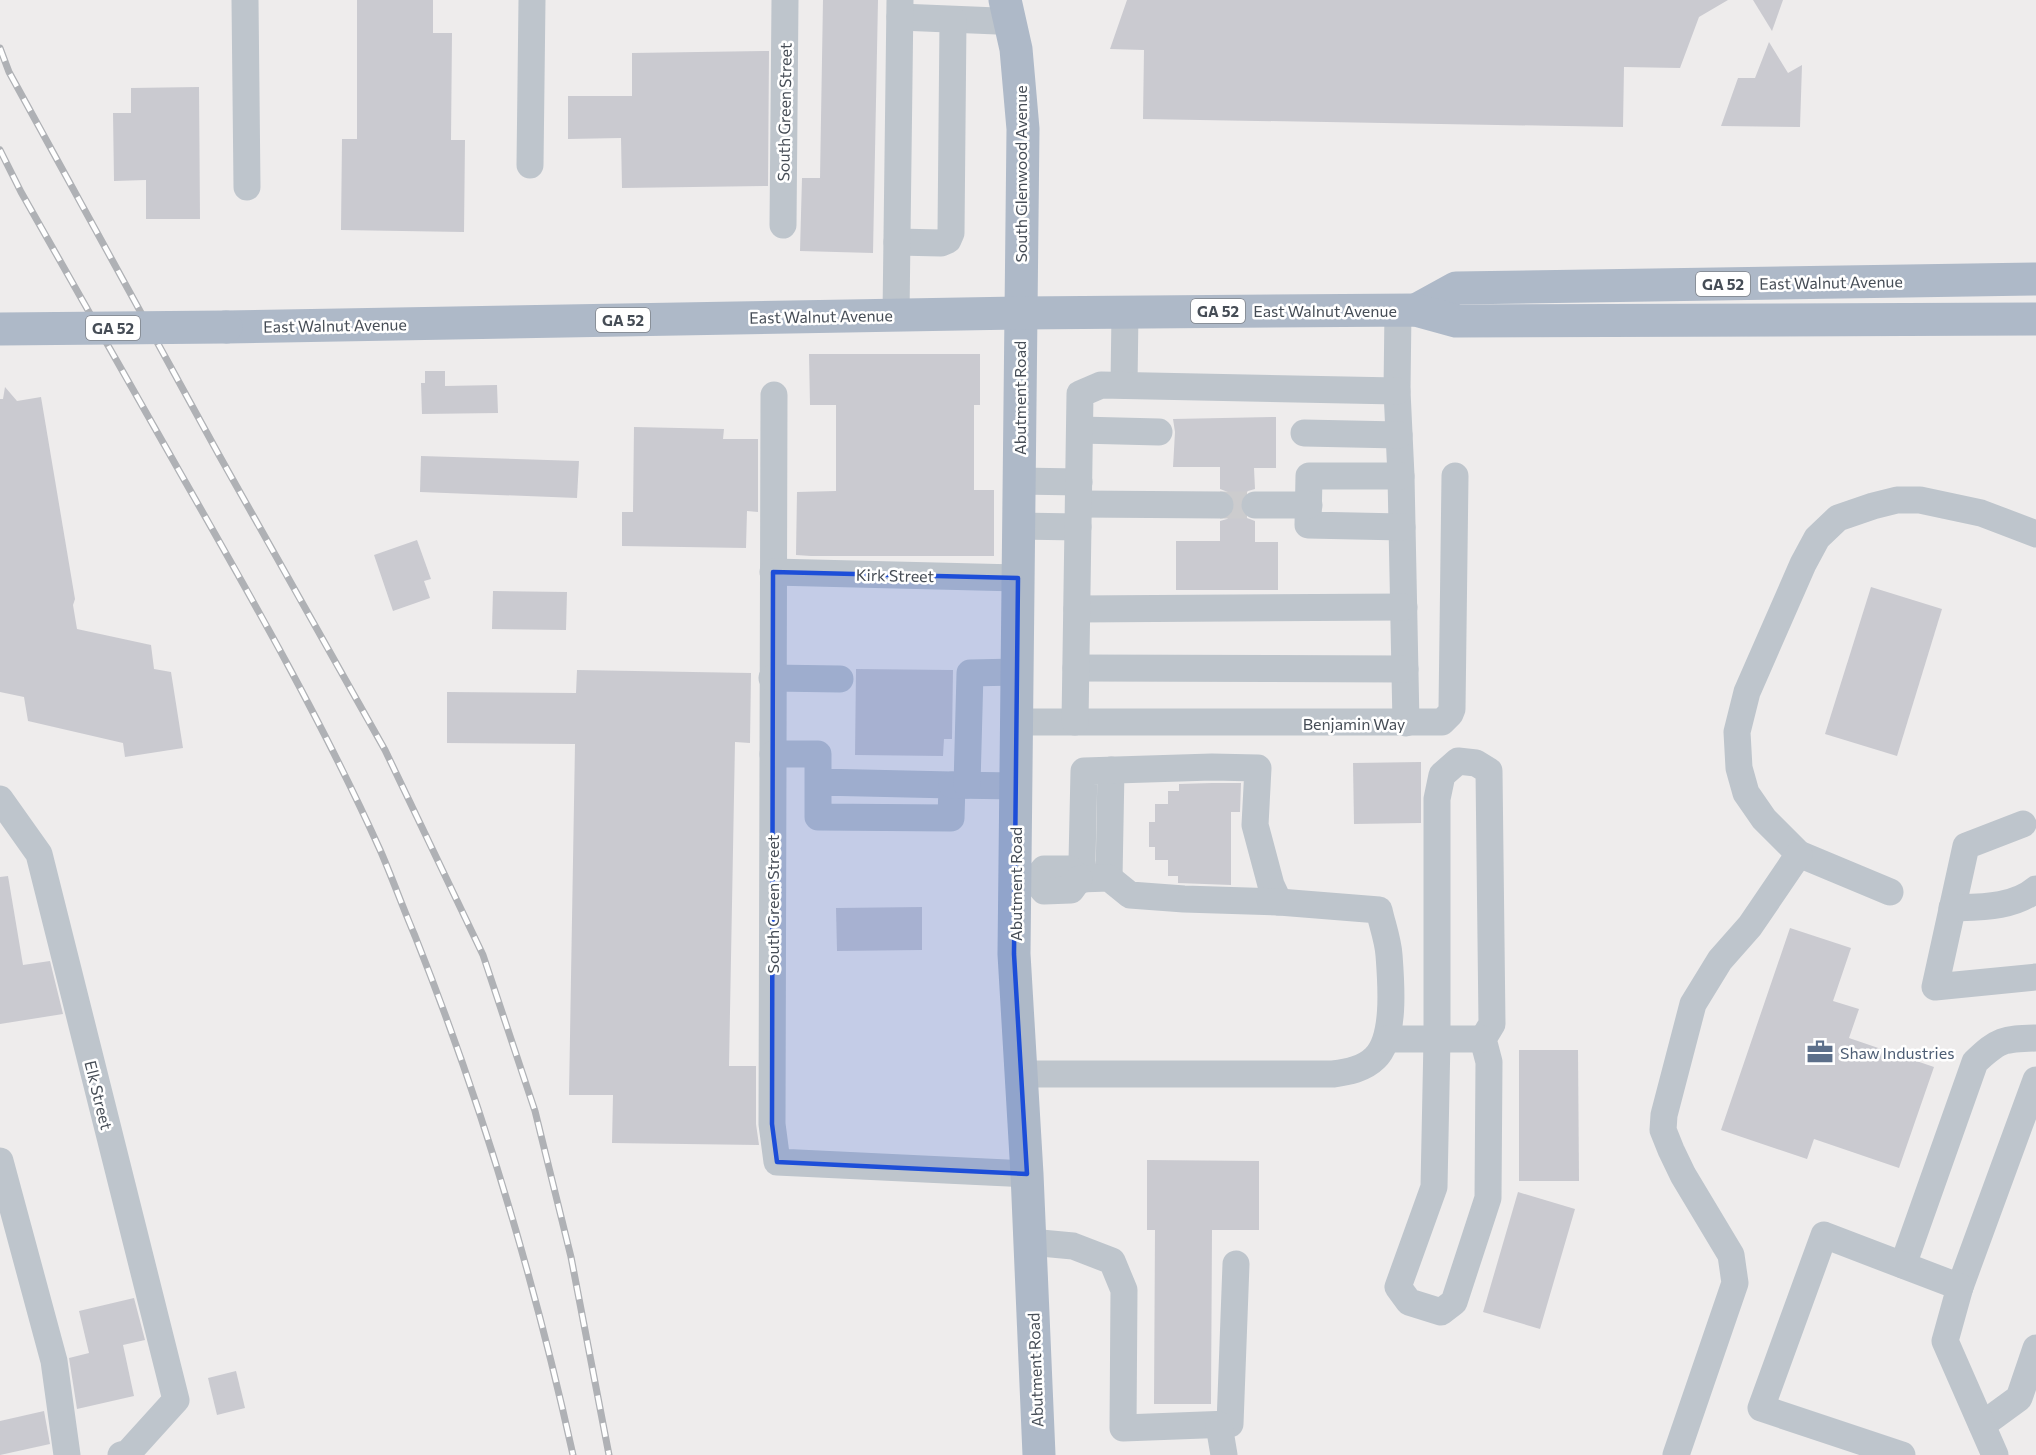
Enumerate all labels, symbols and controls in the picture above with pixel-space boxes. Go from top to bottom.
street label: South Green Street [773,42,795,182]
street label: South Glenwood Avenue [1011,85,1030,263]
street label: East Walnut Avenue [1759,271,1903,293]
road number: GA 52 [1696,272,1750,296]
road number: GA 52 [1191,299,1245,323]
street label: East Walnut Avenue [1253,301,1397,320]
street label: East Walnut Avenue [749,305,893,327]
road number: GA 52 [596,308,650,332]
street label: East Walnut Avenue [263,314,407,336]
road number: GA 52 [86,316,140,340]
street label: Abutment Road [1010,341,1029,455]
street label: Kirk Street [856,565,935,585]
street label: Benjamin Way [1303,714,1405,733]
street label: Abutment Road [1006,827,1025,941]
street label: South Green Street [763,834,782,973]
office icon: Shaw Industries [1805,1037,1835,1067]
place label: Shaw Industries [1840,1043,1954,1062]
street label: Elk Street [81,1058,117,1132]
street label: Abutment Road [1024,1312,1046,1428]

